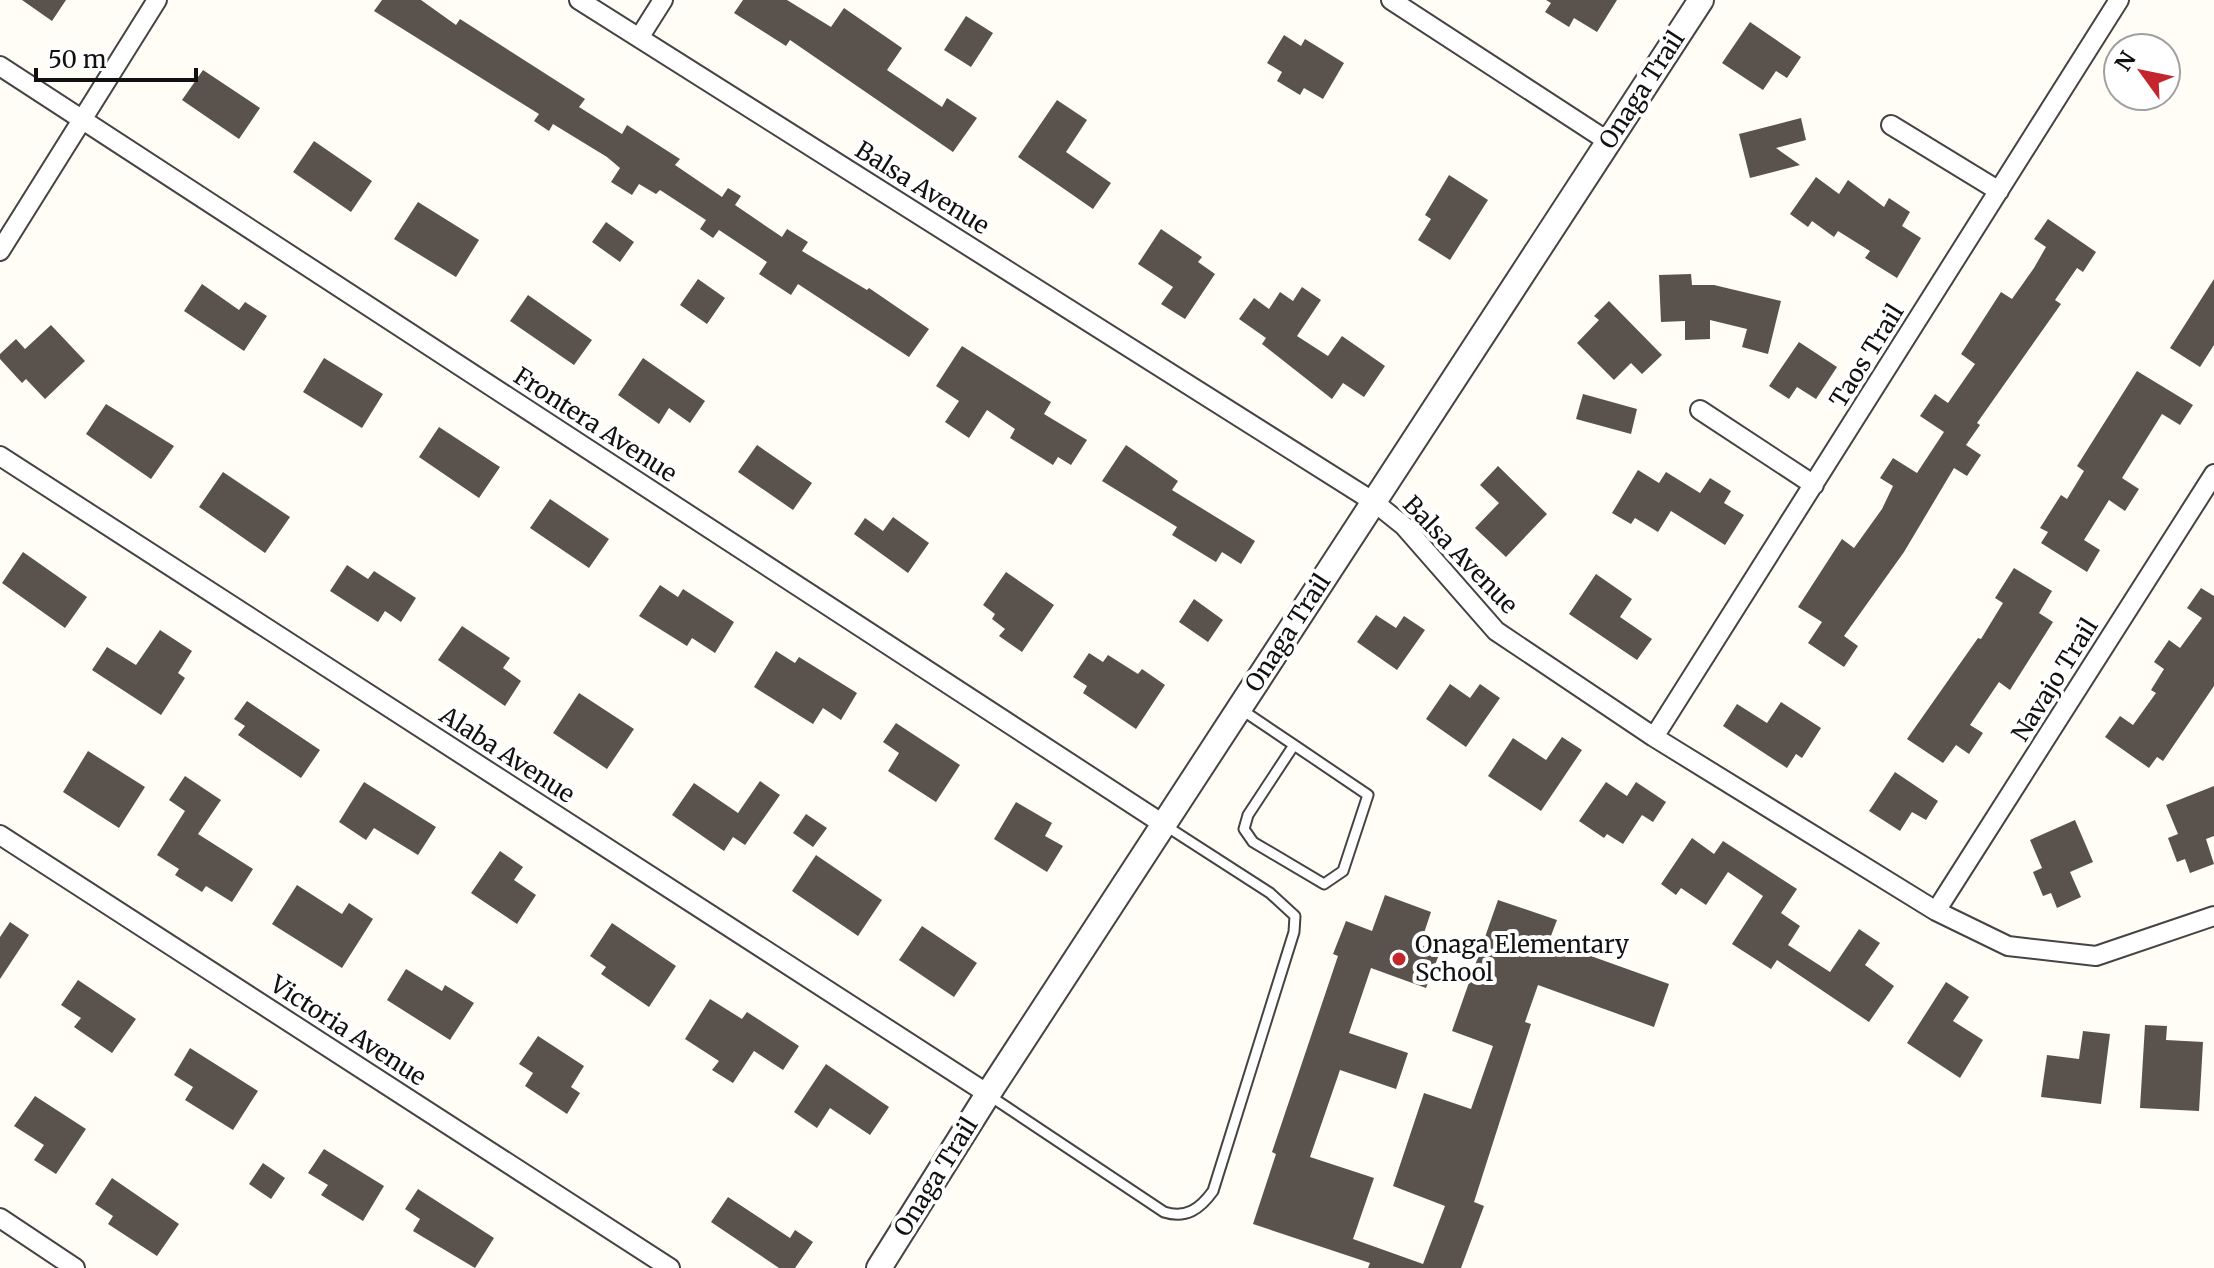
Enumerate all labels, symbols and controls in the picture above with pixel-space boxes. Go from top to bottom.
street label: Onaga Trail [1592,25,1691,155]
scale bar [36,32,196,82]
north arrow [2102,32,2182,112]
text: 50 m [48,44,107,75]
text: N [2109,46,2142,76]
street label: Balsa Avenue [850,134,995,241]
street label: Taos Trail [1823,298,1910,413]
street label: Frontera Avenue [508,360,683,489]
street label: Balsa Avenue [1396,489,1524,620]
street label: Onaga Trail [1238,568,1337,698]
street label: Navajo Trail [2005,613,2105,747]
street label: Alaba Avenue [433,699,581,810]
place label: Onaga Elementary School [1415,929,1629,988]
marker: Onaga Elementary School [1390,950,1408,968]
street label: Victoria Avenue [264,968,432,1093]
street label: Onaga Trail [887,1111,984,1242]

